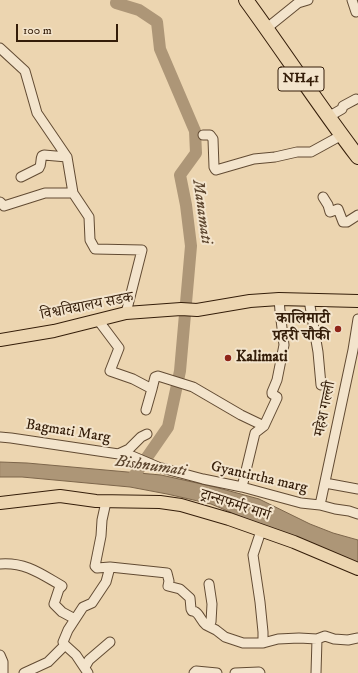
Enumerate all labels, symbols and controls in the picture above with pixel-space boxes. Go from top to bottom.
scale bar [18,16,120,42]
text: 100 m [23,23,52,38]
road number: NH41 [278,67,324,91]
water label: Manamati [187,179,215,245]
street label: विश्वविद्यालय सडक [39,289,135,325]
place label: कालिमाटी प्रहरी चौकी [273,311,330,346]
marker: कालिमाटी प्रहरी चौकी [333,324,343,334]
place label: Kalimati [236,349,288,367]
marker: Kalimati [223,353,233,363]
street label: महेश गल्ली [311,380,341,438]
street label: Bagmati Marg [24,416,112,448]
water label: Bishnumati [114,453,188,481]
street label: Gyantirtha marg [209,458,309,498]
street label: ट्रान्सफर्मर मार्ग [198,486,272,526]

